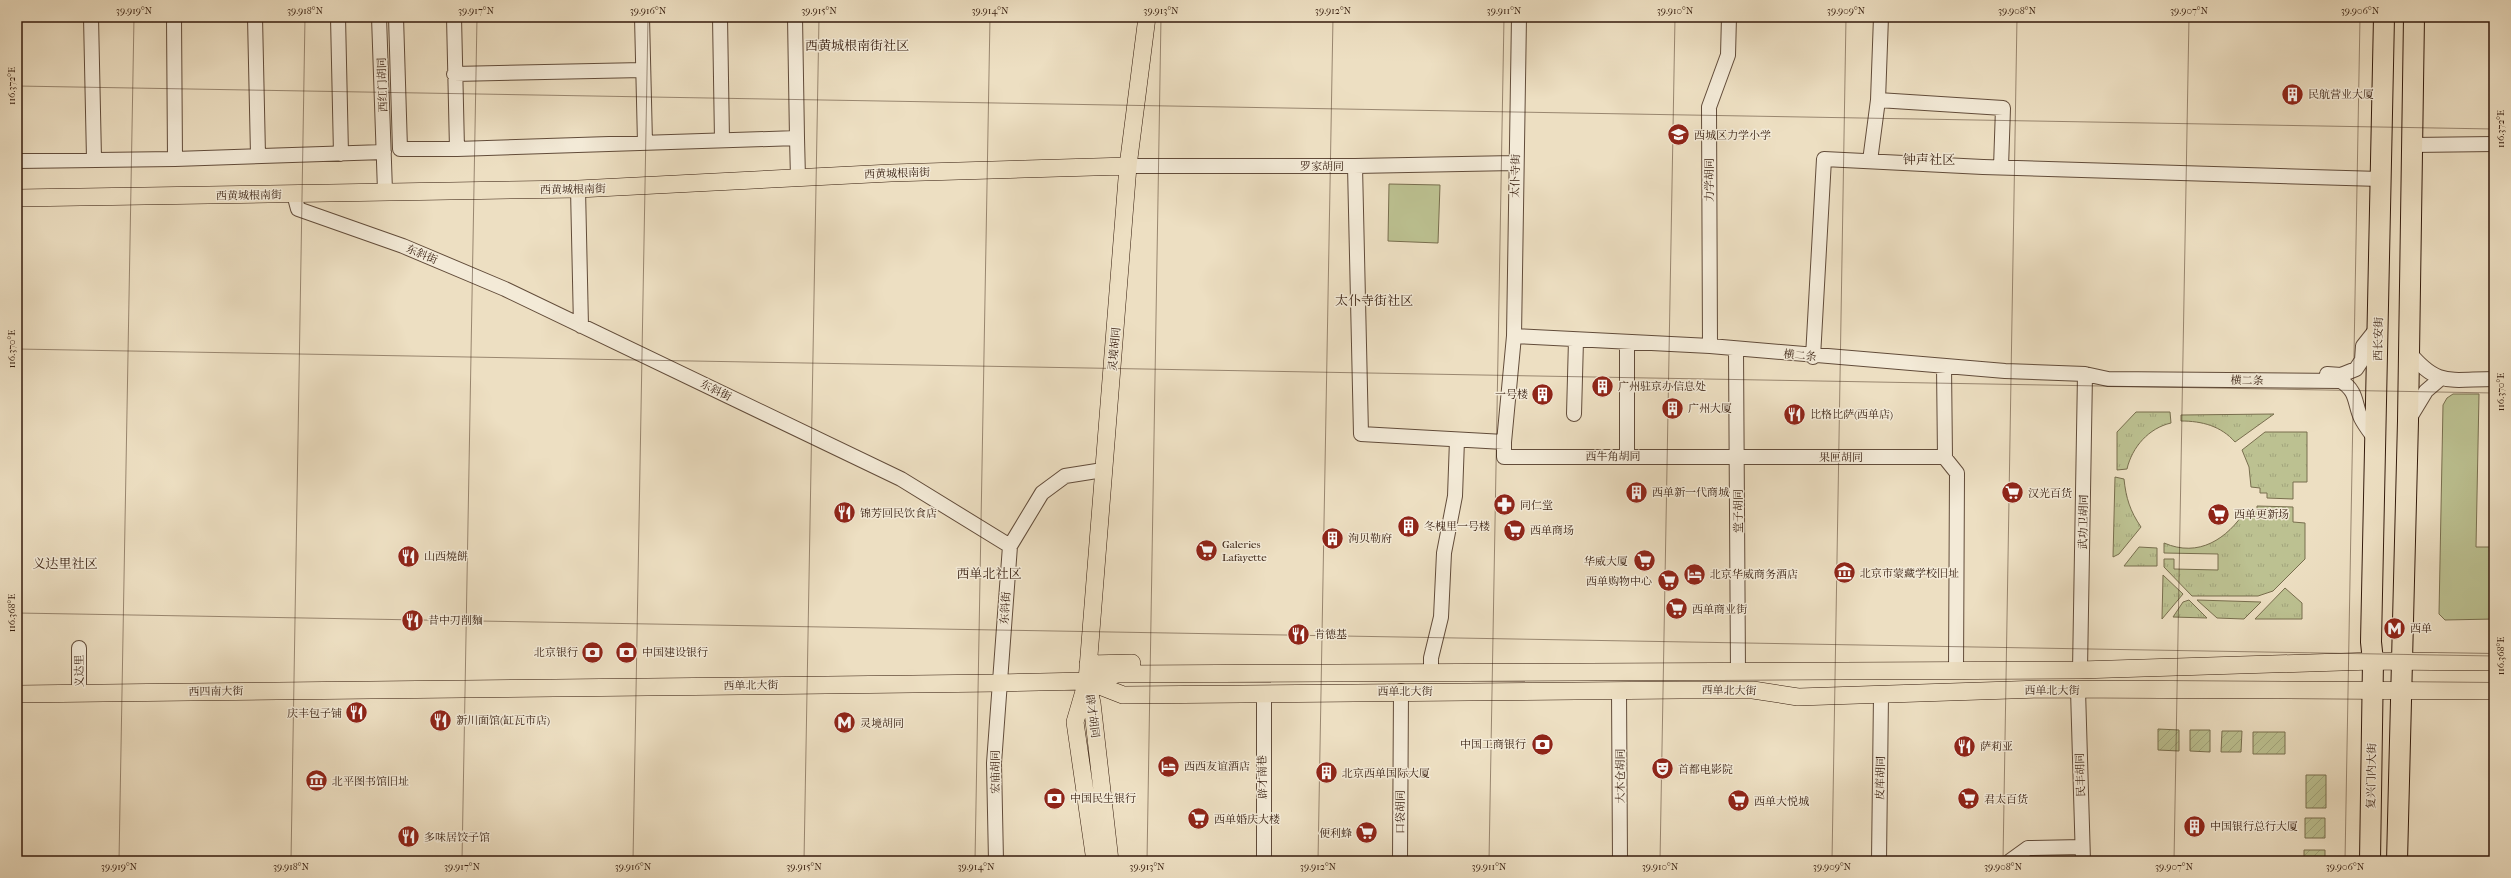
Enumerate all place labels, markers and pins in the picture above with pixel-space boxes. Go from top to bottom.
building icon: 民航营业大厦 [2279,81,2305,107]
place label: 民航营业大厦 [2308,88,2374,101]
school or university icon: 西城区力学小学 [1665,122,1691,148]
place label: 西城区力学小学 [1694,129,1771,142]
building icon: 广州驻京办信息处 [1590,373,1616,399]
place label: 广州驻京办信息处 [1618,380,1706,393]
building icon: 一号楼 [1530,381,1556,407]
place label: 一号楼 [1495,388,1528,401]
building icon: 广州大厦 [1659,395,1685,421]
restaurant icon: 比格比萨(西单店) [1782,401,1808,427]
place label: 广州大厦 [1688,402,1732,415]
place label: 比格比萨(西单店) [1810,408,1893,421]
building icon: 西单新一代商城 [1623,479,1649,505]
supermarket icon: 汉光百货 [1999,480,2025,506]
place label: 西单新一代商城 [1652,486,1729,499]
place label: 汉光百货 [2028,487,2072,500]
pharmacy icon: 同仁堂 [1492,492,1518,518]
place label: 同仁堂 [1520,499,1553,512]
restaurant icon: 锦芳回民饮食店 [831,500,857,526]
supermarket icon: 西单更新场 [2205,501,2231,527]
place label: 锦芳回民饮食店 [860,507,937,520]
place label: 西单更新场 [2234,508,2289,521]
building icon: 冬槐里一号楼 [1395,513,1421,539]
supermarket icon: 西单商场 [1502,517,1528,543]
place label: 冬槐里一号楼 [1424,520,1490,533]
place label: 西单商场 [1530,524,1574,537]
building icon: 洵贝勒府 [1319,525,1345,551]
place label: 洵贝勒府 [1348,532,1392,545]
supermarket icon: Galeries Lafayette [1194,537,1220,563]
place label: Galeries Lafayette [1222,538,1267,564]
restaurant icon: 山西燒餅 [395,543,421,569]
supermarket icon: 华威大厦 [1631,548,1657,574]
place label: 山西燒餅 [424,550,468,563]
place label: 华威大厦 [1584,555,1628,568]
museum icon: 北京市蒙藏学校旧址 [1832,560,1858,586]
hotel icon: 北京华威商务酒店 [1682,561,1708,587]
place label: 北京市蒙藏学校旧址 [1860,567,1959,580]
supermarket icon: 西单购物中心 [1655,568,1681,594]
place label: 北京华威商务酒店 [1710,568,1798,581]
place label: 西单购物中心 [1586,575,1652,588]
supermarket icon: 西单商业街 [1664,596,1690,622]
place label: 西单商业街 [1692,603,1747,616]
restaurant icon: 昔中刀削麵 [399,607,425,633]
place label: 昔中刀削麵 [428,614,483,627]
metro station icon: 西单 [2381,615,2407,641]
restaurant icon: 肯德基 [1286,621,1312,647]
place label: 西单 [2410,622,2432,635]
place label: 肯德基 [1314,628,1347,641]
bank icon: 北京银行 [580,639,606,665]
bank icon: 中国建设银行 [614,639,640,665]
place label: 北京银行 [534,646,578,659]
place label: 中国建设银行 [642,646,708,659]
restaurant icon: 庆丰包子铺 [344,700,370,726]
place label: 庆丰包子铺 [287,707,342,720]
restaurant icon: 新川面馆(缸瓦市店) [427,707,453,733]
metro station icon: 灵境胡同 [831,710,857,736]
place label: 新川面馆(缸瓦市店) [456,714,550,727]
place label: 灵境胡同 [860,717,904,730]
bank icon: 中国工商银行 [1529,731,1555,757]
restaurant icon: 萨莉亚 [1951,733,1977,759]
place label: 中国工商银行 [1460,738,1526,751]
place label: 萨莉亚 [1980,740,2013,753]
hotel icon: 西西友谊酒店 [1156,753,1182,779]
theatre icon: 首都电影院 [1650,756,1676,782]
place label: 西西友谊酒店 [1184,760,1250,773]
building icon: 北京西单国际大厦 [1313,760,1339,786]
place label: 首都电影院 [1678,763,1733,776]
place label: 北京西单国际大厦 [1342,767,1430,780]
museum icon: 北平图书馆旧址 [303,768,329,794]
place label: 北平图书馆旧址 [332,775,409,788]
bank icon: 中国民生银行 [1041,785,1067,811]
supermarket icon: 君太百货 [1956,786,1982,812]
supermarket icon: 西单大悦城 [1725,788,1751,814]
place label: 中国民生银行 [1070,792,1136,805]
place label: 君太百货 [1984,793,2028,806]
place label: 西单大悦城 [1754,795,1809,808]
supermarket icon: 西单婚庆大楼 [1186,806,1212,832]
place label: 西单婚庆大楼 [1214,813,1280,826]
building icon: 中国银行总行大厦 [2182,813,2208,839]
supermarket icon: 便利蜂 [1354,820,1380,846]
place label: 中国银行总行大厦 [2210,820,2298,833]
restaurant icon: 多味居饺子馆 [395,824,421,850]
place label: 便利蜂 [1319,827,1352,840]
place label: 多味居饺子馆 [424,831,490,844]

